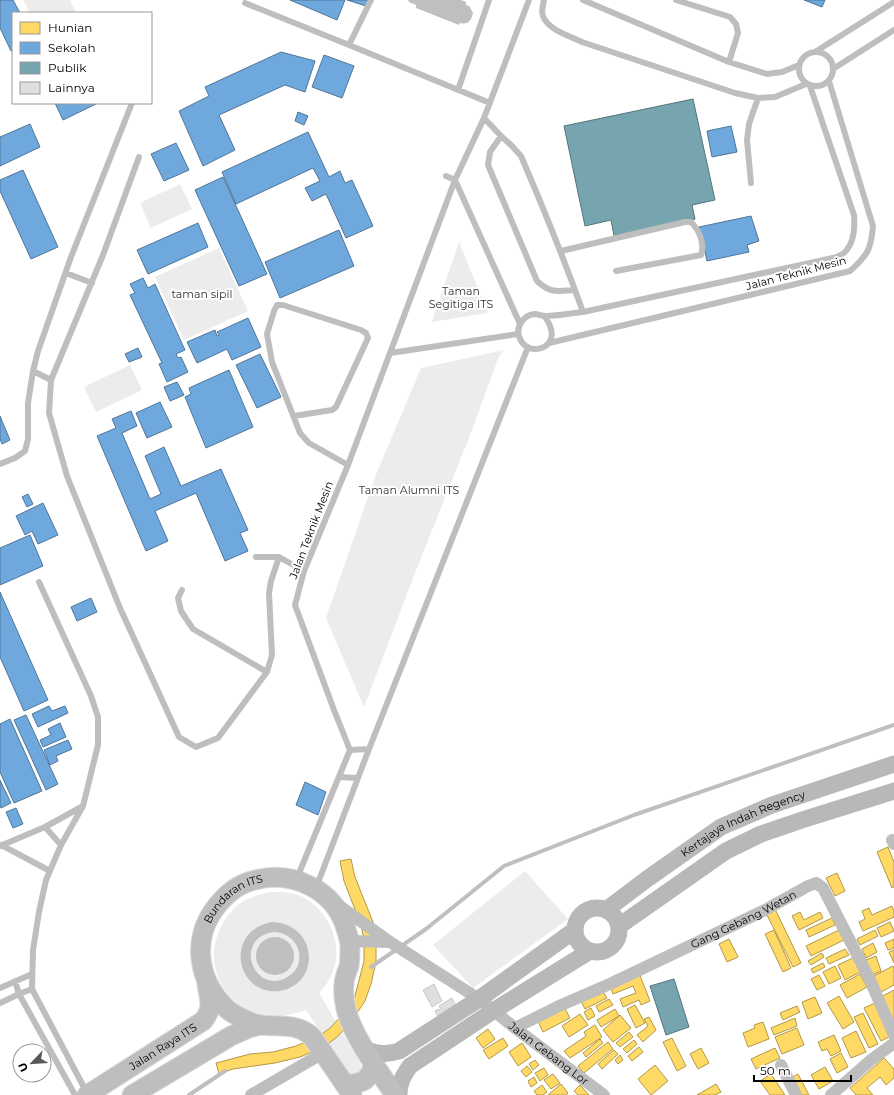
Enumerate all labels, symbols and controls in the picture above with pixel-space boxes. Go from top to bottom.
legend [12,12,152,104]
text: Hunian [48,20,92,35]
text: Sekolah [48,40,96,55]
text: Publik [48,60,87,75]
text: Lainnya [48,80,95,95]
street label: Jalan Teknik Mesin [743,253,848,293]
park label: Taman Segitiga ITS [429,284,493,311]
park label: taman sipil [172,287,232,301]
street label: Jalan Teknik Mesin [286,479,336,582]
park label: Taman Alumni ITS [359,483,459,497]
street label: Kertajaya Indah Regency [678,787,807,860]
street label: Bundaran ITS [200,871,264,926]
street label: Gang Gebang Wetan [688,887,799,951]
street label: Jalan Gebang Lor [505,1018,592,1088]
street label: Jalan Raya ITS [126,1020,199,1074]
north arrow [12,1043,52,1083]
scale bar [754,1057,851,1083]
text: U [15,1060,31,1074]
text: 50 m [760,1063,791,1078]

